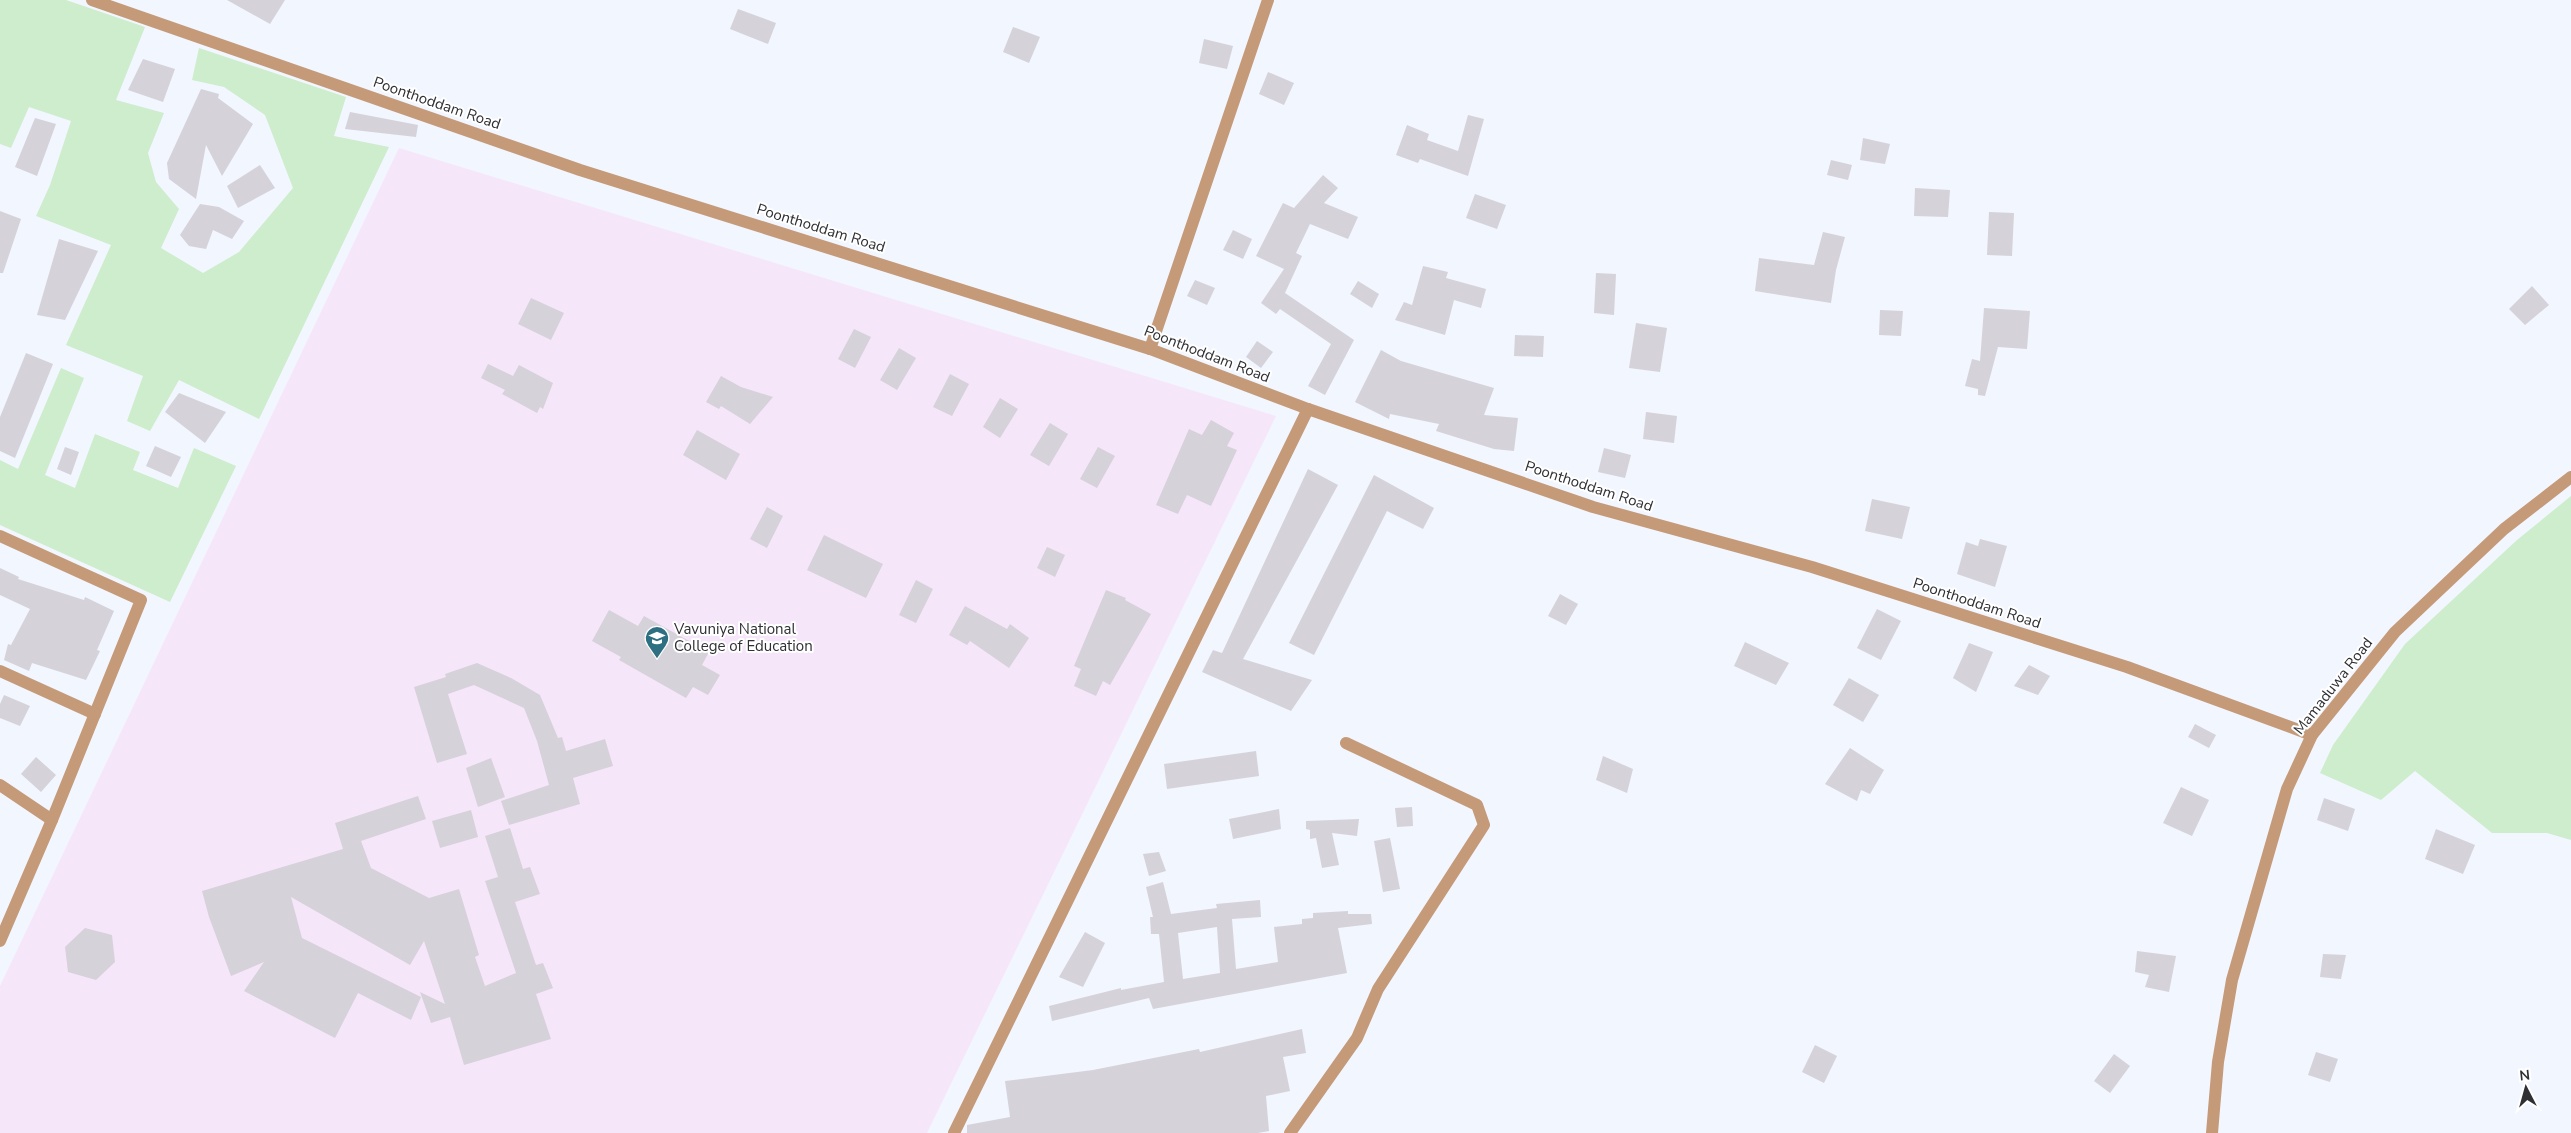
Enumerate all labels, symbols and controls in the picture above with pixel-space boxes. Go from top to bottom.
street label: Poonthoddam Road [371,72,503,134]
street label: Poonthoddam Road [754,199,888,257]
street label: Poonthoddam Road [1141,321,1273,387]
street label: Poonthoddam Road [1522,456,1656,516]
street label: Poonthoddam Road [1910,573,2044,633]
place label: Vavuniya National College of Education [673,619,813,656]
school or university icon: Vavuniya National College of Education [644,625,670,659]
street label: Mamaduwa Road [2289,633,2377,739]
north arrow [2501,1063,2551,1113]
text: N [2518,1066,2531,1086]

